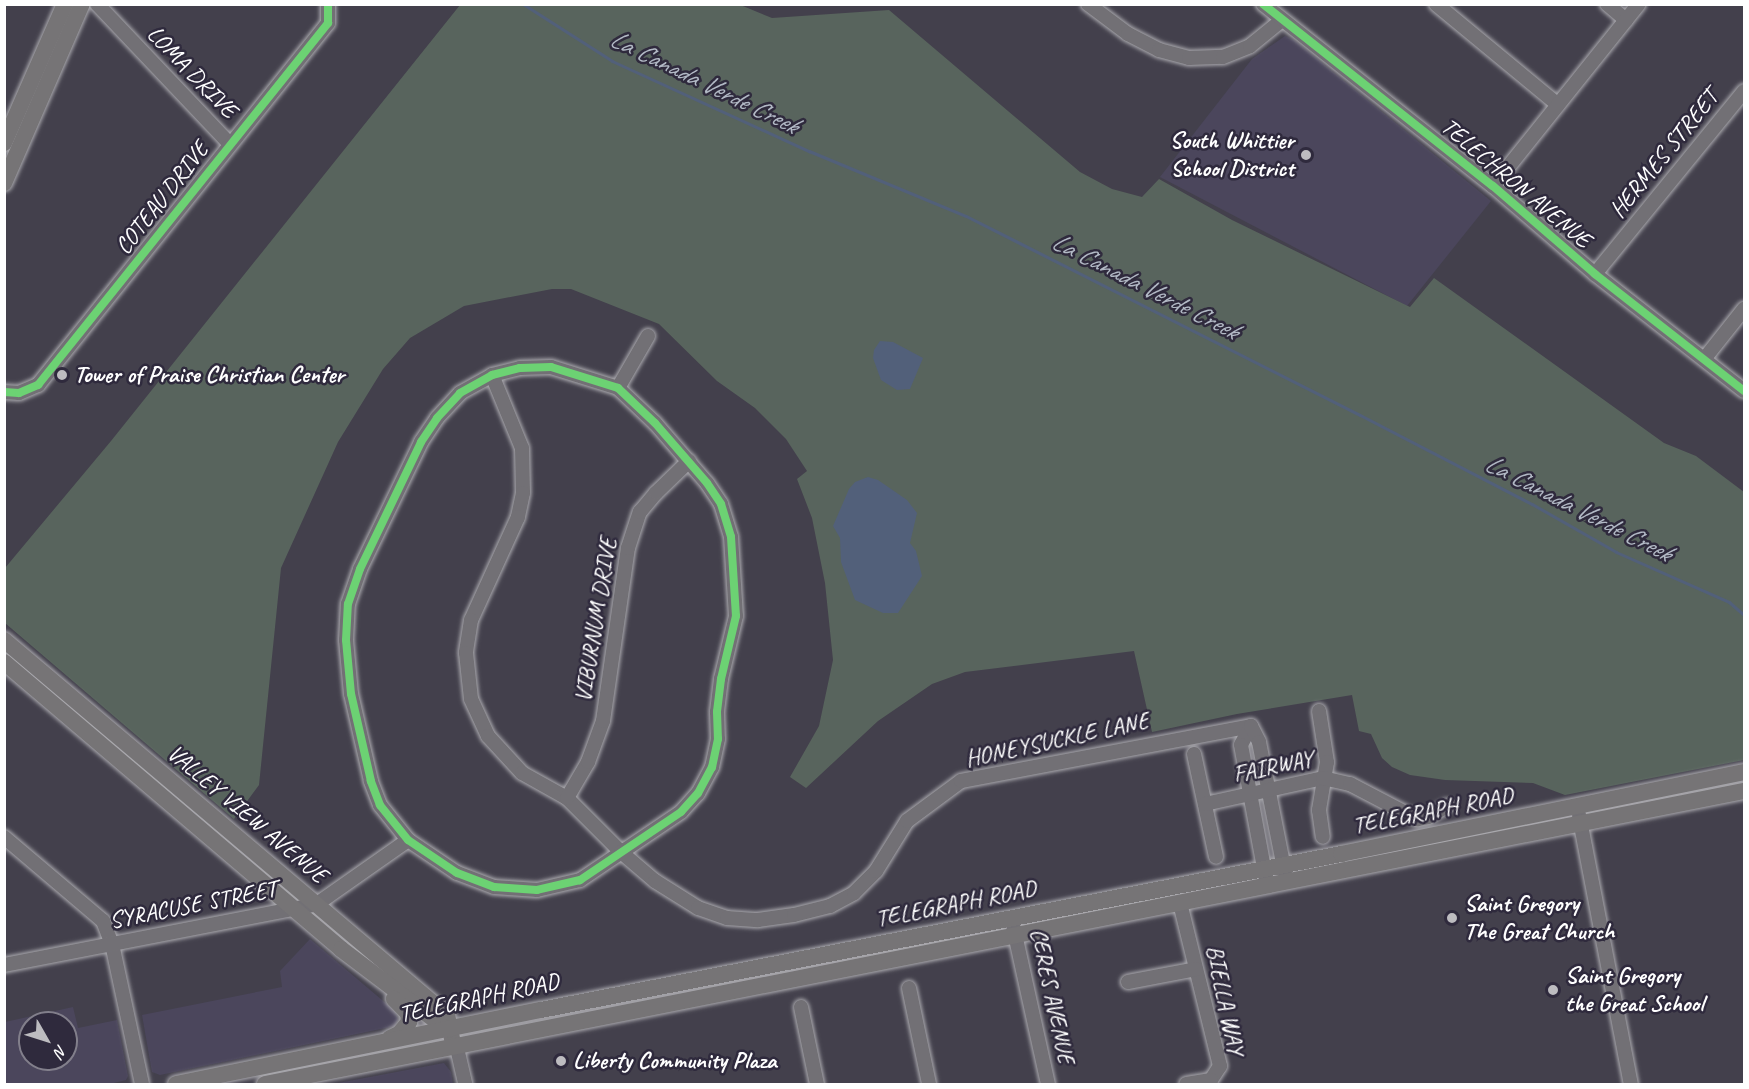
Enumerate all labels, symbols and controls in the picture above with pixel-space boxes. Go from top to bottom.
street label: LOMA DRIVE [141,20,243,124]
water label: La Canada Verde Creek [605,23,803,141]
street label: HERMES STREET [1604,84,1724,224]
street label: TELECHRON AVENUE [1435,112,1597,254]
place label: South Whittier School District [1169,127,1294,183]
street label: COTEAU DRIVE [109,136,215,260]
marker: South Whittier School District [1299,148,1313,162]
water label: La Canada Verde Creek [1047,226,1243,346]
place label: Tower of Praise Christian Center [74,361,344,389]
marker: Tower of Praise Christian Center [55,368,69,382]
water label: La Canada Verde Creek [1480,448,1676,568]
street label: VIBURNUM DRIVE [569,536,623,704]
street label: HONEYSUCKLE LANE [962,706,1152,774]
street label: VALLEY VIEW AVENUE [161,738,333,890]
street label: FAIRWAY [1231,745,1315,789]
street label: TELEGRAPH ROAD [1350,781,1516,841]
street label: TELEGRAPH ROAD [873,874,1039,934]
street label: SYRACUSE STREET [107,875,279,935]
place label: Saint Gregory The Great Church [1464,890,1614,946]
marker: Saint Gregory The Great Church [1445,911,1459,925]
street label: CERES AVENUE [1024,925,1080,1067]
street label: BIELLA WAY [1199,943,1251,1057]
place label: Saint Gregory the Great School [1565,962,1703,1018]
street label: TELEGRAPH ROAD [396,967,562,1029]
marker: Saint Gregory the Great School [1546,983,1560,997]
north arrow [18,1011,78,1071]
text: N [50,1041,71,1061]
place label: Liberty Community Plaza [573,1047,776,1075]
marker: Liberty Community Plaza [554,1054,568,1068]

